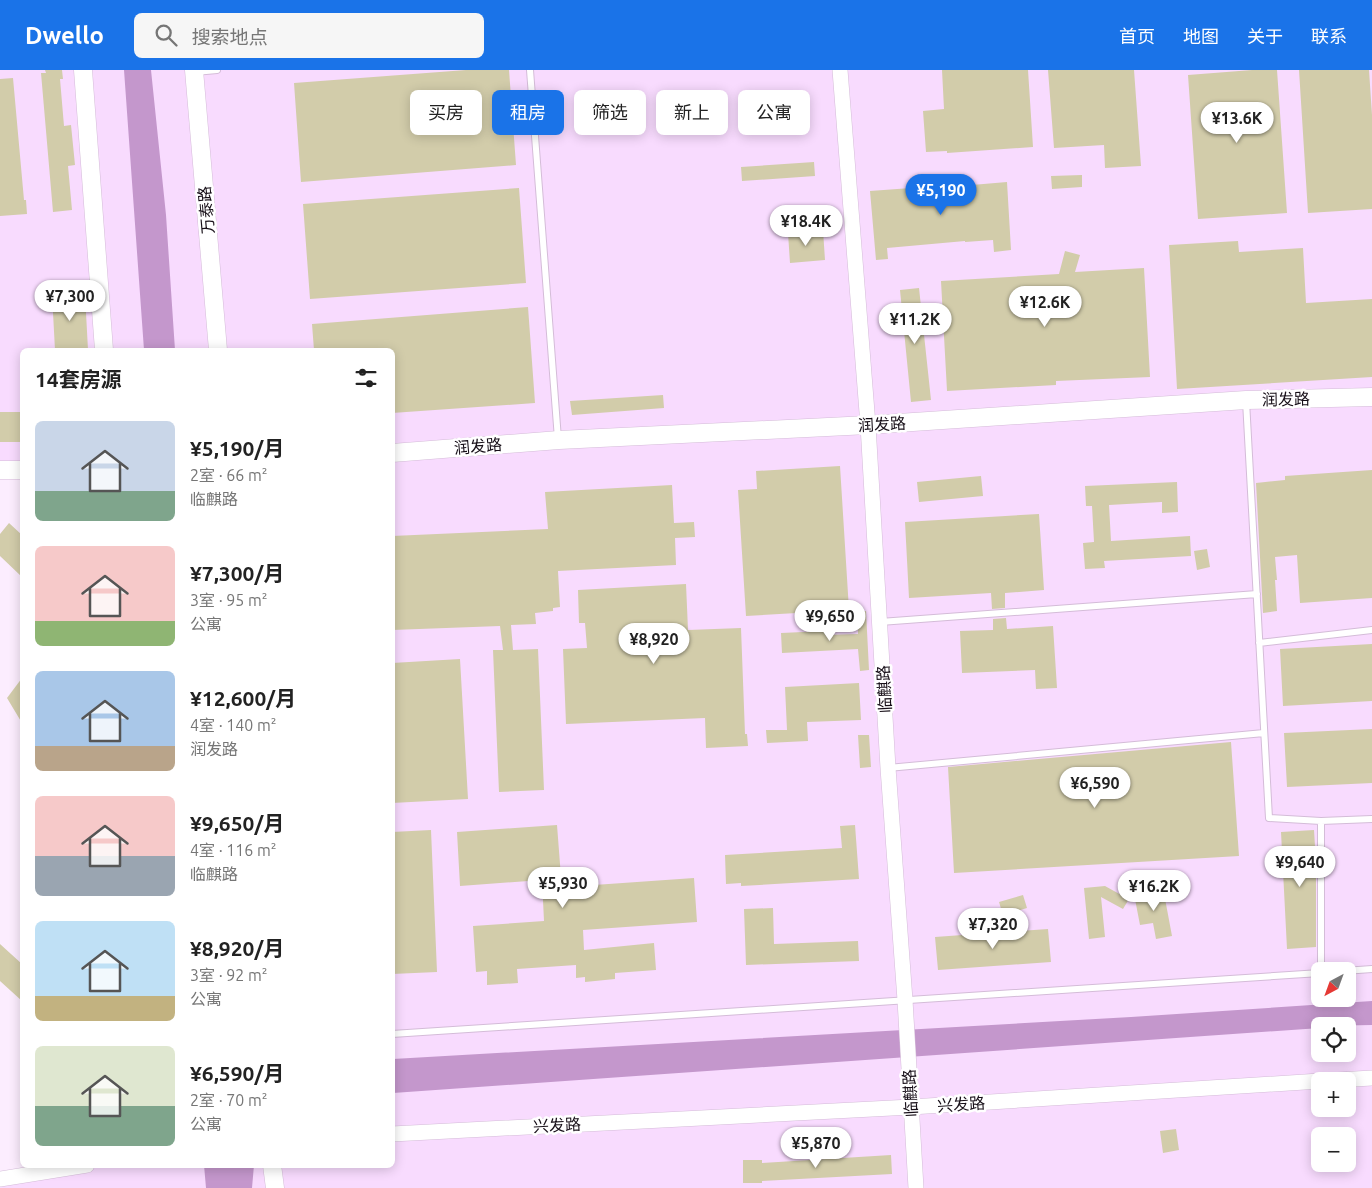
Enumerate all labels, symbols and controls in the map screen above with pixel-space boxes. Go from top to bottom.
search box [134,13,484,58]
icon: search [152,21,180,49]
text: Dwello [25,22,104,49]
text: 搜索地点 [192,26,268,48]
text: 首页 [1119,26,1155,46]
text: 地图 [1183,26,1219,46]
text: 关于 [1247,26,1283,46]
text: 联系 [1311,26,1347,46]
chip: 买房 [410,90,482,135]
chip: 租房 [492,90,564,135]
chip: 筛选 [574,90,646,135]
chip: 新上 [656,90,728,135]
chip: 公寓 [738,90,810,135]
pin: ¥13.6K [1196,102,1278,144]
text: ¥13.6K [1212,109,1262,127]
pin: ¥5,190 [900,174,982,216]
text: ¥5,190 [916,181,966,199]
street label: 万泰路 [195,185,217,235]
pin: ¥18.4K [765,204,847,247]
text: ¥18.4K [781,212,831,230]
pin: ¥7,300 [29,280,111,322]
pin: ¥12.6K [1004,286,1086,328]
text: ¥7,300 [45,287,95,305]
text: ¥12.6K [1020,293,1070,311]
pin: ¥11.2K [874,302,956,345]
text: ¥11.2K [890,310,940,328]
icon: filters [352,364,380,392]
text: 14套房源 [35,367,122,391]
street label: 润发路 [1262,390,1310,408]
street label: 润发路 [858,414,906,434]
street label: 润发路 [453,435,503,457]
text: ¥5,190/月 [190,436,284,460]
icon: home [75,441,135,501]
text: 2室 · 66 m² [190,466,268,484]
text: 临麒路 [190,490,238,508]
text: ¥7,300/月 [190,561,284,585]
icon: home [75,566,135,626]
text: 3室 · 95 m² [190,591,268,609]
pin: ¥9,650 [789,600,871,642]
text: ¥9,650 [805,607,855,625]
text: 公寓 [190,615,222,633]
pin: ¥8,920 [613,622,695,665]
text: ¥8,920 [629,630,679,648]
street label: 临麒路 [874,665,894,713]
text: ¥12,600/月 [190,686,296,710]
icon: home [75,691,135,751]
text: 4室 · 140 m² [190,716,277,734]
text: 润发路 [190,740,238,758]
pin: ¥6,590 [1054,766,1136,809]
text: ¥6,590 [1070,774,1120,792]
text: ¥9,650/月 [190,811,284,835]
icon: home [75,816,135,876]
text: 4室 · 116 m² [190,841,277,859]
pin: ¥9,640 [1259,846,1341,888]
text: ¥9,640 [1275,853,1325,871]
text: 临麒路 [190,865,238,883]
pin: ¥5,930 [522,866,604,909]
pin: ¥16.2K [1113,870,1195,912]
text: ¥5,930 [538,874,588,892]
text: ¥16.2K [1129,877,1179,895]
pin: ¥7,320 [952,908,1034,950]
text: ¥7,320 [968,915,1018,933]
text: ¥8,920/月 [190,936,284,960]
icon: home [75,941,135,1001]
north arrow [1311,962,1356,1008]
map controls [1311,962,1356,1172]
text: 3室 · 92 m² [190,966,268,984]
text: 公寓 [190,990,222,1008]
button: locate [1311,1017,1356,1062]
text: ¥6,590/月 [190,1061,284,1085]
icon: home [75,1066,135,1126]
street label: 临麒路 [900,1069,920,1117]
button: + [1311,1072,1356,1117]
text: 2室 · 70 m² [190,1091,268,1109]
street label: 兴发路 [936,1093,986,1115]
text: 公寓 [190,1115,222,1133]
street label: 兴发路 [533,1115,581,1135]
pin: ¥5,870 [775,1126,857,1169]
button: − [1311,1127,1356,1172]
text: ¥5,870 [791,1134,841,1152]

